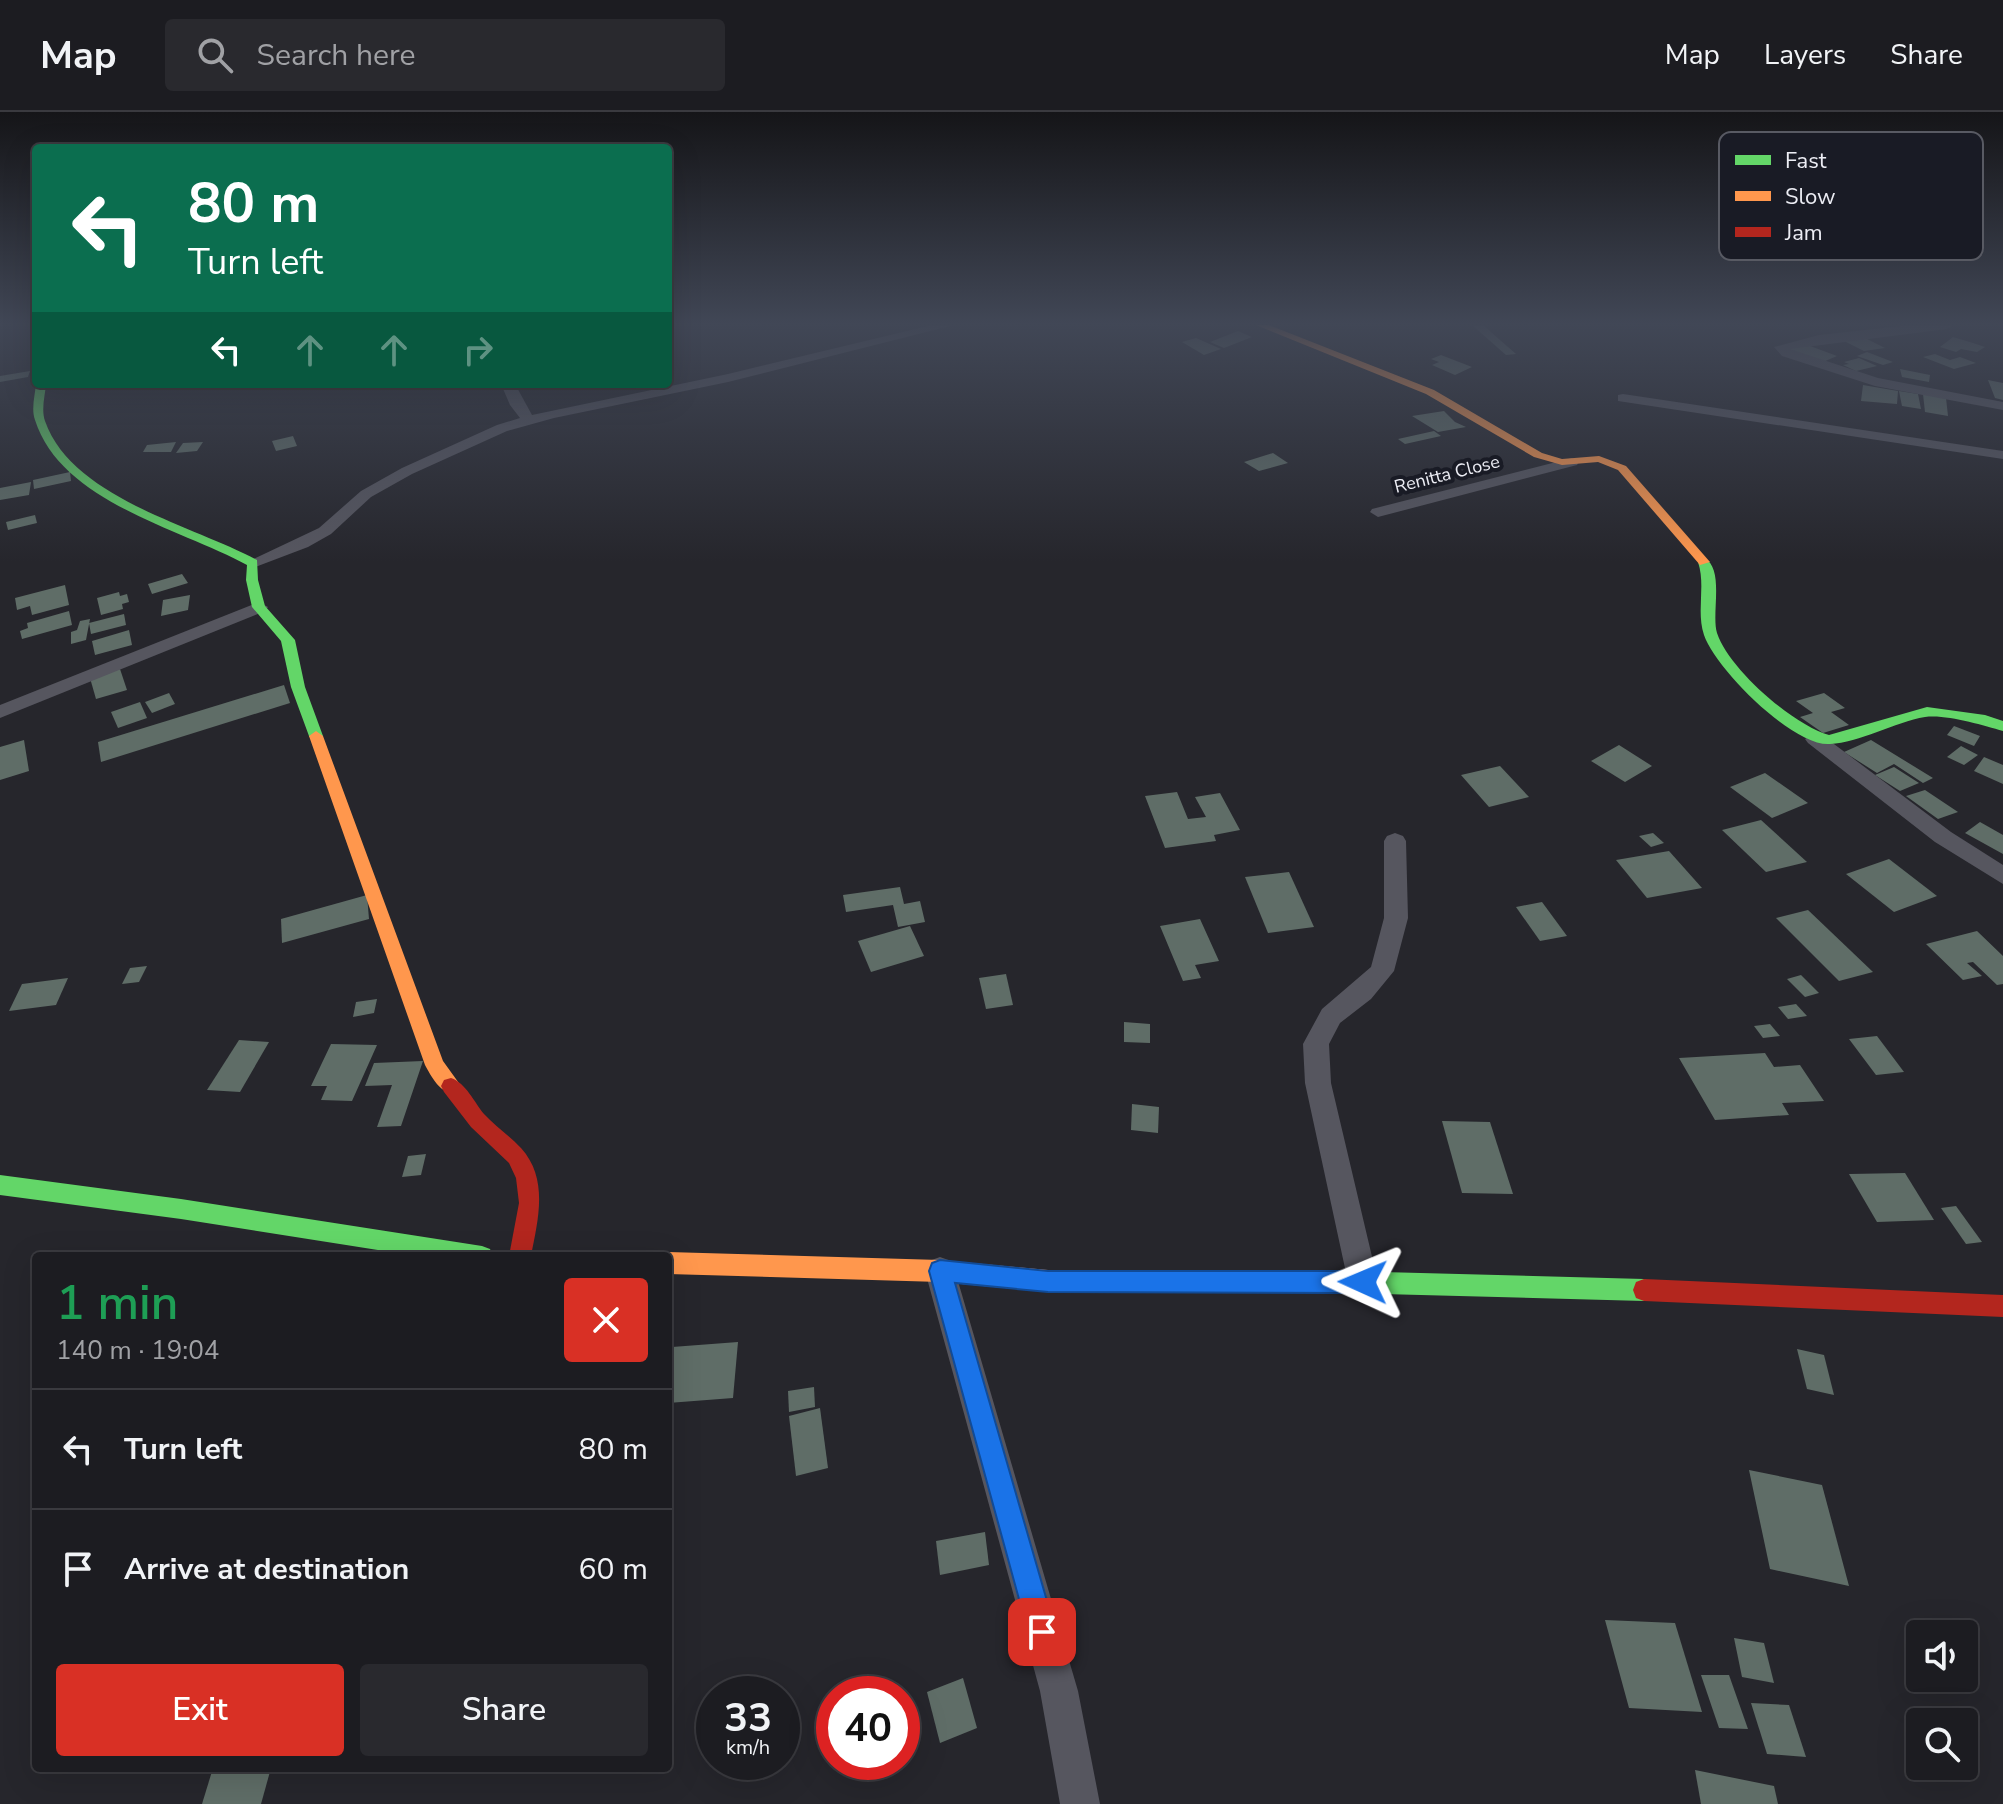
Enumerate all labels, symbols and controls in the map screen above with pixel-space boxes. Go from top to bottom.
search box [165,19,725,91]
text: Map [40,30,117,81]
icon: search [193,33,237,77]
text: Search here [257,35,416,76]
text: Map [1665,36,1720,74]
text: Layers [1764,36,1846,74]
text: Share [1890,36,1963,74]
legend [1719,132,1983,260]
text: Fast [1785,146,1827,176]
text: 80 m [188,165,319,242]
icon: left [56,176,160,280]
text: Slow [1785,182,1836,212]
text: Jam [1784,218,1823,248]
text: Turn left [188,238,323,287]
icon: left [204,328,248,372]
icon: ahead [288,328,332,372]
icon: ahead [372,328,416,372]
icon: right [456,328,500,372]
street label: Renitta Close [1392,449,1502,499]
position arrow [1321,1240,1405,1324]
text: 1 min [56,1270,178,1336]
button: close [564,1278,648,1362]
text: 140 m · 19:04 [56,1333,219,1368]
icon: left [56,1427,100,1471]
text: Turn left [124,1429,242,1470]
text: 80 m [579,1429,648,1470]
icon: arrive [56,1547,100,1591]
text: Arrive at destination [124,1549,409,1590]
text: 60 m [579,1549,648,1590]
pin [1008,1598,1076,1666]
icon: arrive [1020,1610,1064,1654]
map controls [1906,1620,1978,1780]
button: sound [1906,1620,1978,1692]
button: Exit [56,1664,344,1756]
button: Share [360,1664,648,1756]
speed limit sign: 40 [816,1676,920,1780]
text: 33 [724,1691,772,1745]
button: search [1906,1708,1978,1780]
text: km/h [726,1734,770,1761]

